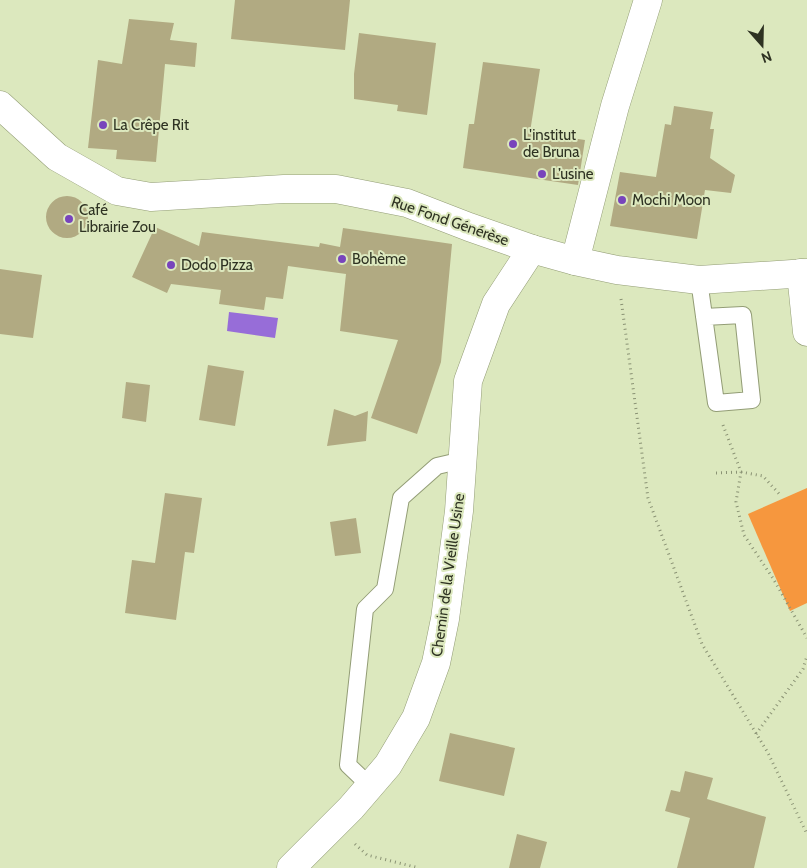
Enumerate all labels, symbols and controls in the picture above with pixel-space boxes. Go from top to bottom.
north arrow [737,20,787,70]
text: N [759,47,774,67]
place label: La Crêpe Rit [113,116,189,134]
marker: La Crêpe Rit [97,119,109,131]
place label: L'institut de Bruna [523,126,580,161]
marker: L'institut de Bruna [507,138,519,150]
place label: L’usine [552,165,594,183]
marker: L’usine [536,168,548,180]
place label: Mochi Moon [632,191,711,209]
street label: Rue Fond Générèse [389,192,511,250]
marker: Mochi Moon [616,194,628,206]
place label: Café Librairie Zou [79,201,156,236]
marker: Café Librairie Zou [63,213,75,225]
place label: Bohème [352,250,406,268]
marker: Bohème [336,253,348,265]
place label: Dodo Pizza [181,256,254,274]
marker: Dodo Pizza [165,259,177,271]
street label: Chemin de la Vieille Usine [428,492,468,658]

